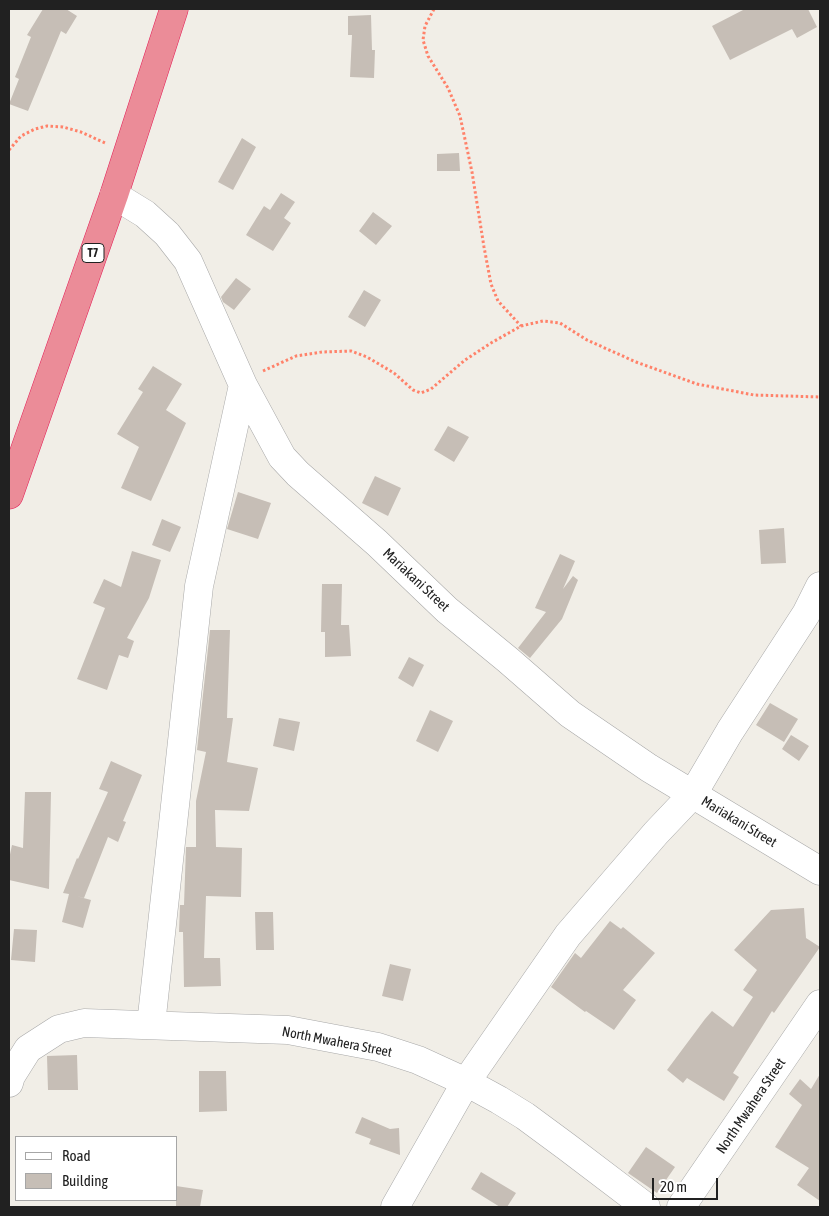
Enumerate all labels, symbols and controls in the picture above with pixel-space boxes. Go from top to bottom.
road number: T7 [82,244,104,262]
street label: Mariakani Street [379,545,453,615]
street label: Mariakani Street [698,793,780,851]
street label: North Mwahera Street [281,1023,393,1061]
street label: North Mwahera Street [713,1055,789,1157]
legend [15,1136,178,1201]
text: Road [62,1147,91,1164]
scale bar [654,1168,720,1200]
text: Building [62,1172,108,1189]
text: 20 m [660,1178,687,1195]

